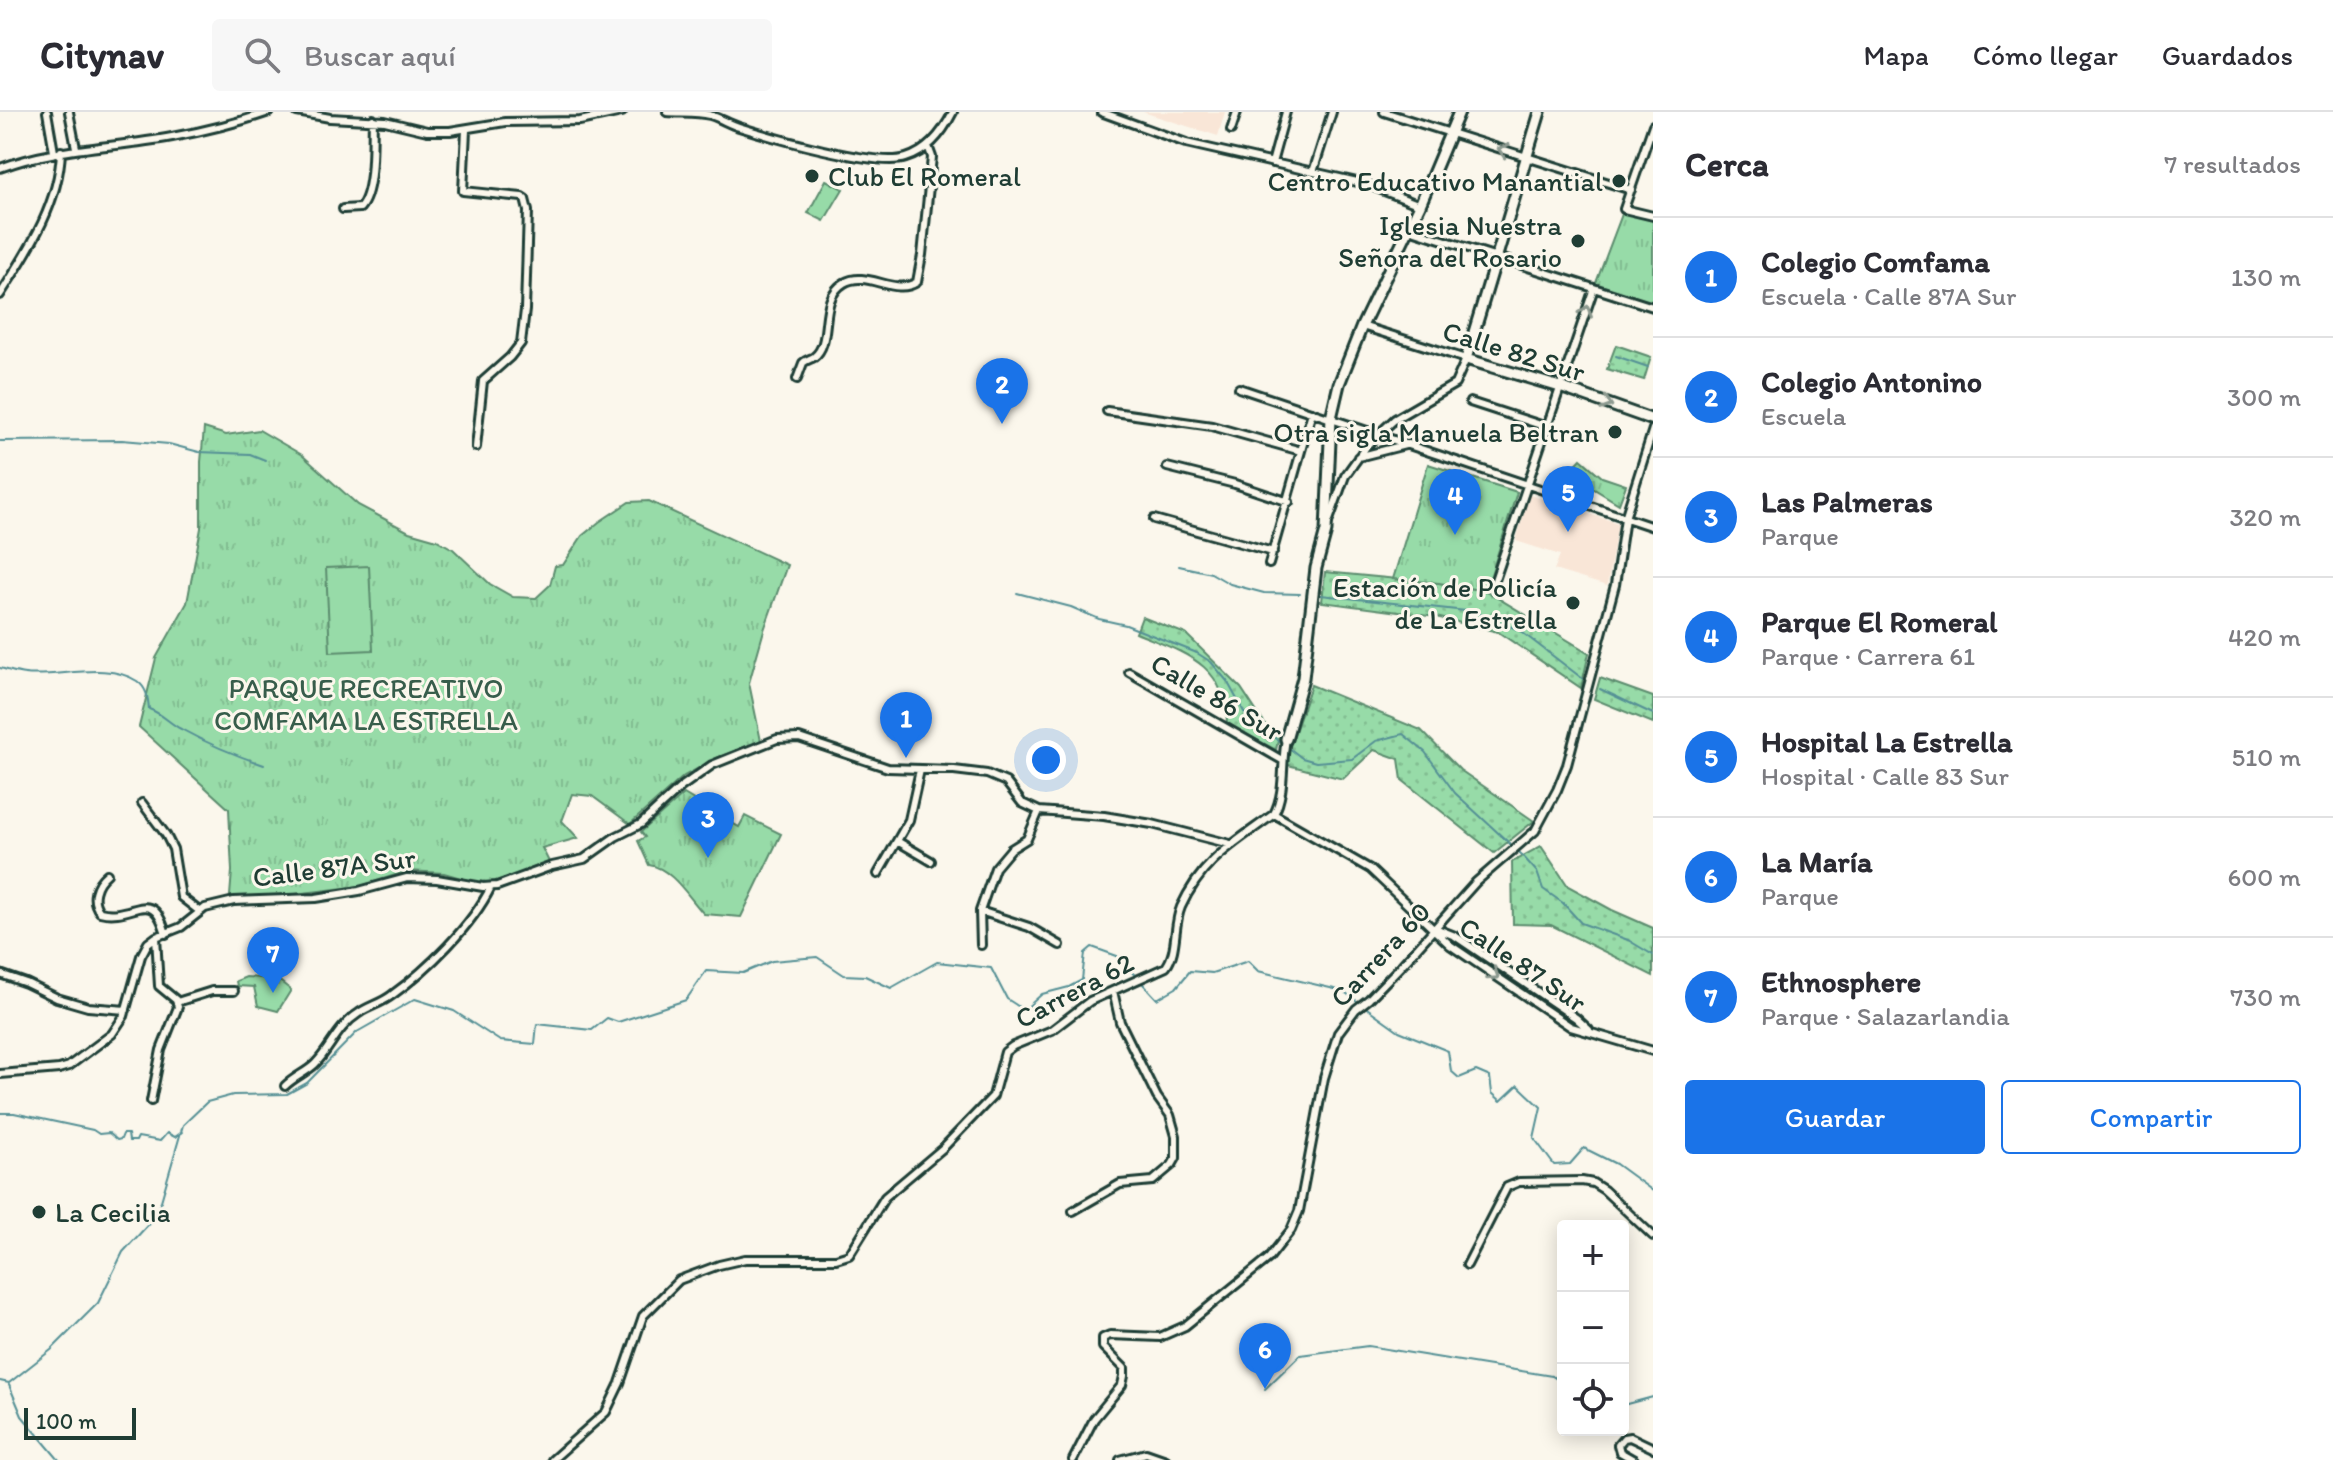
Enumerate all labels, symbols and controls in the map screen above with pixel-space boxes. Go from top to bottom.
search box [212,19,772,91]
text: Citynav [40,32,164,78]
icon: search [240,33,284,77]
text: Buscar aquí [304,37,456,74]
text: Mapa [1864,38,1929,72]
text: Cómo llegar [1973,38,2118,72]
text: Guardados [2162,38,2293,72]
one-way arrow [1497,143,1511,159]
text: Cerca [1685,144,1769,185]
text: 7 resultados [2164,148,2301,180]
place label: Club El Romeral [828,159,1021,193]
place label: Centro Educativo Manantial [1267,164,1603,198]
marker: Club El Romeral [803,167,821,185]
marker: Centro Educativo Manantial [1610,172,1628,190]
place label: Iglesia Nuestra Señora del Rosario [1338,208,1562,274]
marker: Iglesia Nuestra Señora del Rosario [1569,232,1587,250]
text: Colegio Comfama [1761,243,1990,280]
text: 1 [1705,261,1717,293]
text: 130 m [2231,261,2301,293]
text: Escuela · Calle 87A Sur [1761,280,2016,312]
one-way arrow [1577,305,1593,319]
street label: Calle 82 Sur [1439,313,1589,389]
pin: 2 [976,358,1028,424]
text: Colegio Antonino [1761,363,1982,400]
text: 2 [1704,381,1718,413]
text: 300 m [2227,381,2301,413]
one-way arrow [1599,394,1613,410]
text: Escuela [1761,400,1846,432]
place label: Otra sigla Manuela Beltran [1273,415,1599,449]
marker: Otra sigla Manuela Beltran [1606,423,1624,441]
pin: 5 [1542,466,1594,532]
pin: 4 [1429,469,1481,535]
text: Las Palmeras [1761,483,1933,520]
text: 3 [1704,501,1718,533]
text: 320 m [2229,501,2301,533]
text: Parque [1761,520,1839,552]
place label: Estación de Policía de La Estrella [1333,570,1557,636]
marker: Estación de Policía de La Estrella [1564,594,1582,612]
text: Parque El Romeral [1761,603,1998,640]
text: 4 [1703,621,1719,653]
text: 420 m [2228,621,2301,653]
text: Parque · Carrera 61 [1761,640,1975,672]
street label: Calle 86 Sur [1145,646,1289,748]
park label: PARQUE RECREATIVO COMFAMA LA ESTRELLA [214,671,518,737]
pin: 1 [880,692,932,758]
text: Hospital La Estrella [1761,723,2012,760]
your location [1026,740,1066,780]
text: 5 [1704,741,1718,773]
text: 510 m [2232,741,2301,773]
text: Hospital · Calle 83 Sur [1761,760,2009,792]
pin: 3 [682,792,734,858]
street label: Calle 87A Sur [251,840,417,894]
text: La María [1761,843,1873,880]
text: 6 [1704,861,1718,893]
text: 600 m [2227,861,2301,893]
text: Parque [1761,880,1839,912]
street label: Carrera 60 [1323,894,1437,1014]
street label: Calle 87 Sur [1453,909,1593,1019]
pin: 7 [247,927,299,993]
street label: Carrera 62 [1009,945,1139,1035]
text: Ethnosphere [1761,963,1921,1000]
one-way arrow [1486,965,1500,980]
text: 7 [1705,981,1717,1013]
text: 730 m [2230,981,2301,1013]
text: Parque · Salazarlandia [1761,1000,2010,1032]
button: Guardar [1685,1080,1985,1154]
button: Compartir [2001,1080,2301,1154]
place label: La Cecilia [55,1195,171,1229]
marker: La Cecilia [30,1203,48,1221]
map controls [1557,1220,1629,1436]
button: + [1557,1220,1629,1292]
button: − [1557,1292,1629,1364]
pin: 6 [1239,1323,1291,1389]
button: locate [1557,1364,1629,1436]
scale bar [24,1404,136,1440]
text: 100 m [36,1408,97,1435]

